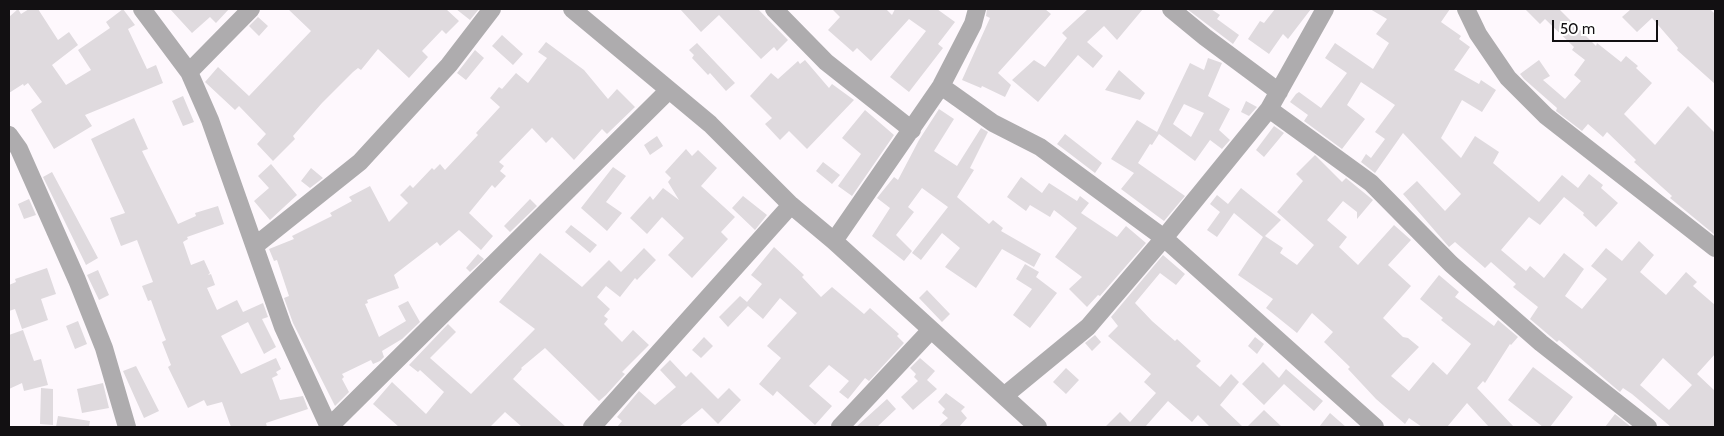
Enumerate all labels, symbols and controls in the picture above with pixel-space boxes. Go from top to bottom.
scale bar [1554,10,1660,42]
text: 50 m [1560,20,1595,38]

